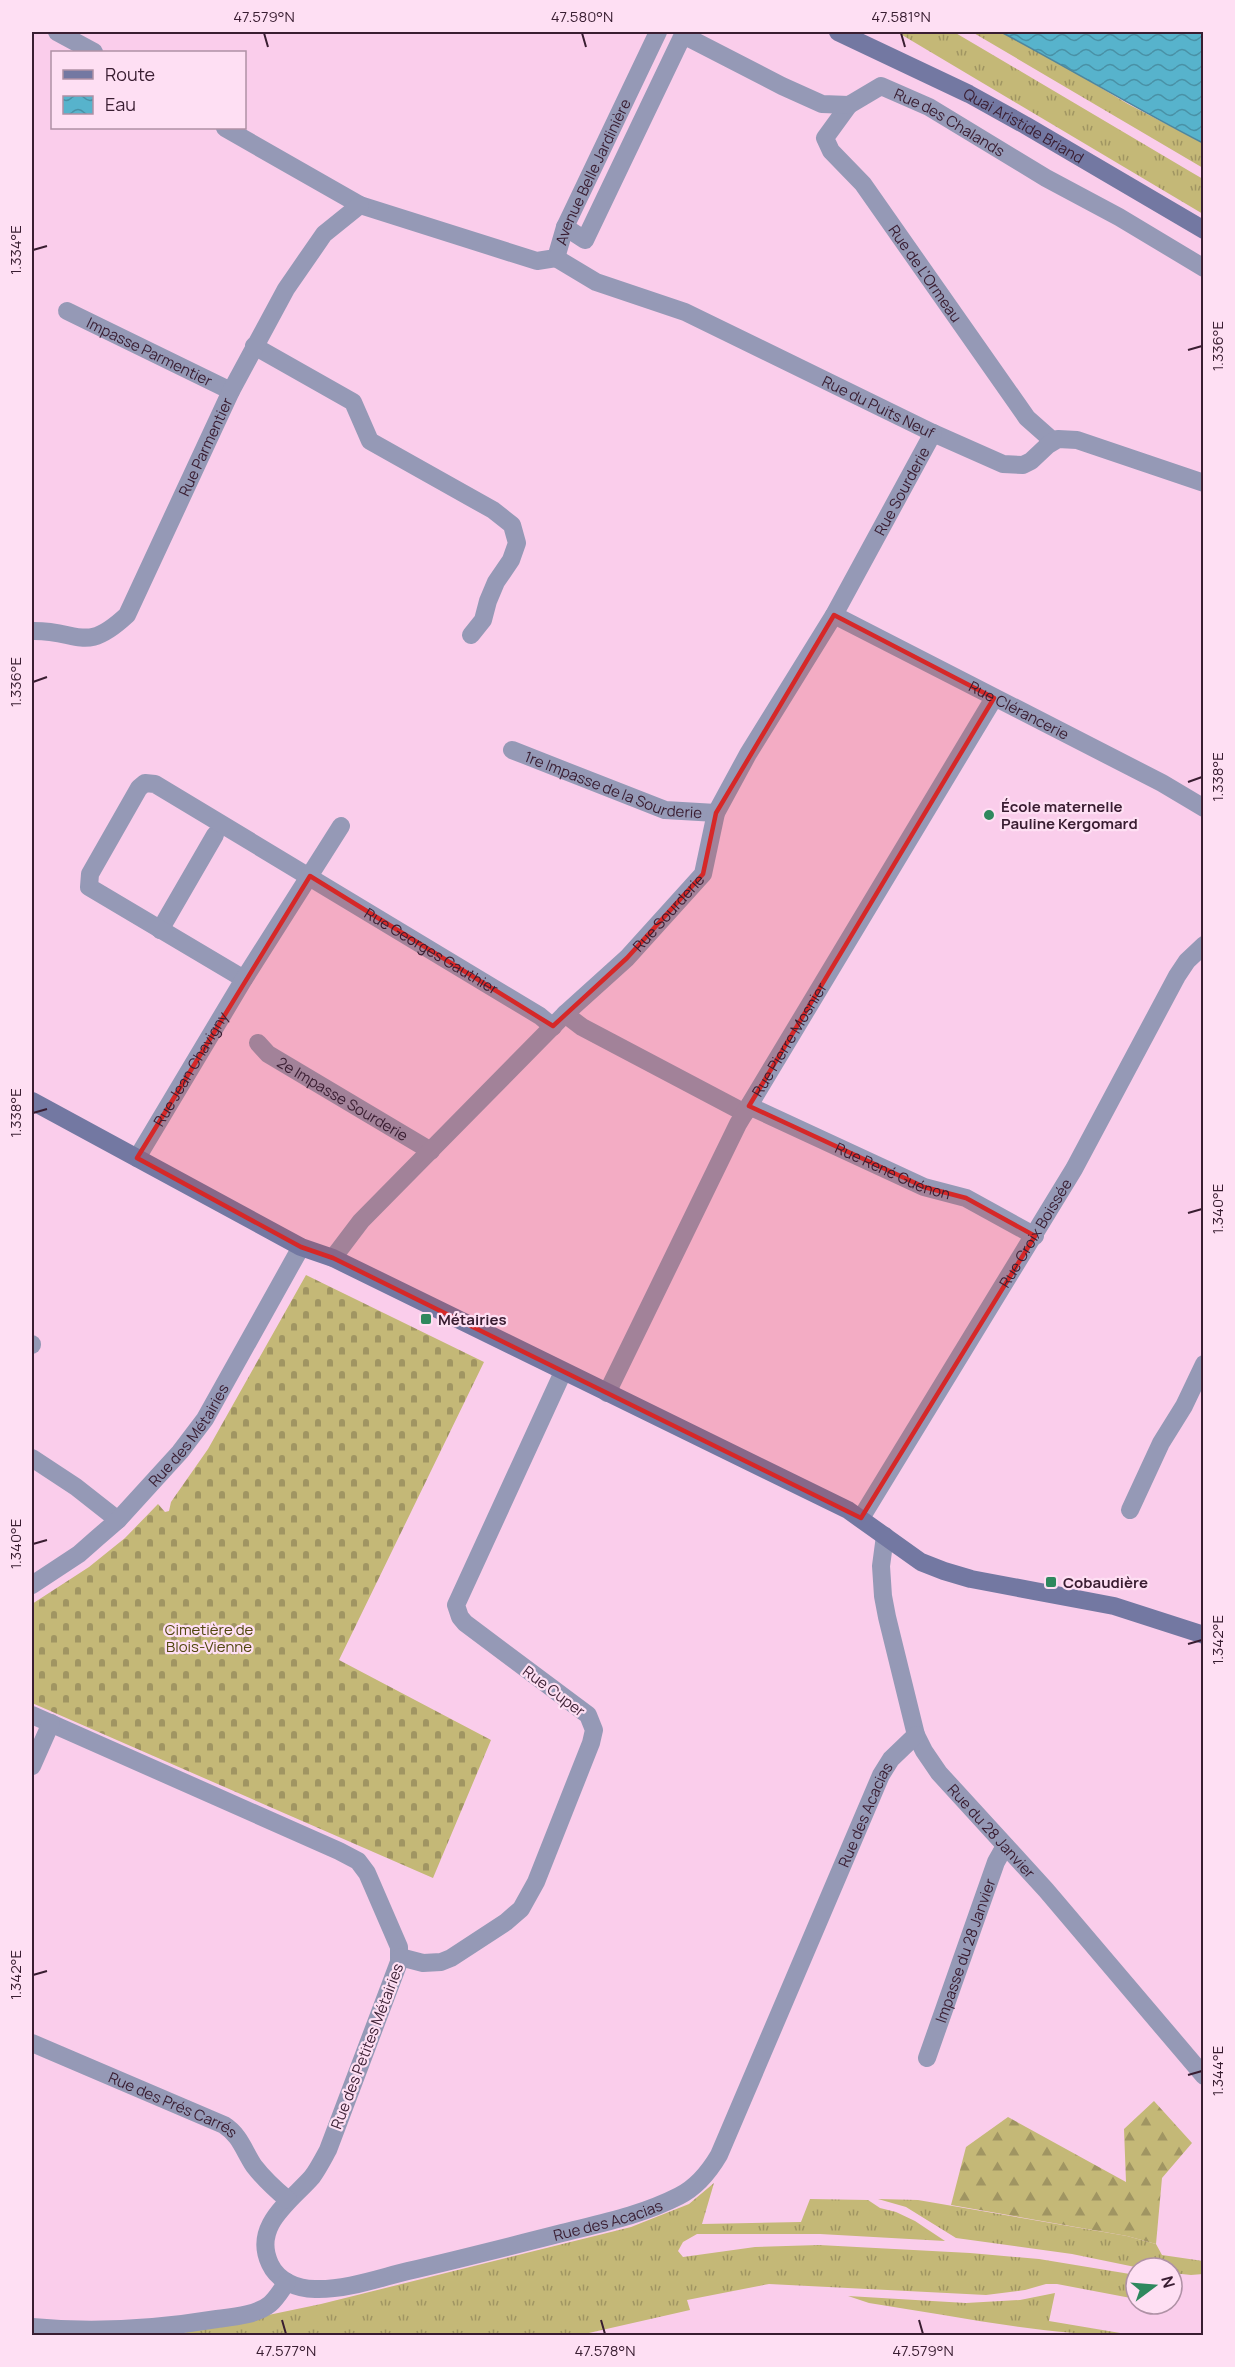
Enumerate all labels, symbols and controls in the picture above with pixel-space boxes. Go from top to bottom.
text: 47.579°N [233,6,295,27]
text: 47.580°N [551,6,613,27]
text: 47.581°N [871,6,931,27]
legend [51,51,246,129]
text: Route [105,62,155,86]
street label: Rue des Chalands [891,83,1009,161]
street label: Quai Aristide Briand [960,83,1088,168]
text: Eau [105,92,136,116]
street label: Avenue Belle Jardinière [550,95,635,247]
street label: Rue de L'Ormeau [884,220,967,326]
text: 1.334°E [5,225,26,275]
street label: Impasse Parmentier [83,312,217,391]
text: 1.336°E [1207,321,1228,371]
street label: Rue du Puits Neuf [819,370,939,443]
street label: Rue Parmentier [173,393,237,499]
street label: Rue Sourderie [869,443,934,539]
text: 1.336°E [5,657,26,707]
street label: Rue Clérancerie [965,675,1073,744]
street label: 1re Impasse de la Sourderie [522,745,703,823]
text: 1.338°E [1207,752,1228,802]
place label: École maternelle Pauline Kergomard [1001,796,1138,834]
marker: École maternelle Pauline Kergomard [982,808,996,822]
street label: Rue Sourderie [628,869,709,956]
street label: Rue Georges Gauthier [361,902,503,999]
street label: Rue Pierre Mosnier [746,978,832,1100]
street label: Rue Jean Chavigny [148,1007,233,1130]
street label: 2e Impasse Sourderie [273,1051,412,1146]
text: 1.338°E [5,1088,26,1138]
street label: Rue René Guénon [832,1137,953,1204]
street label: Rue Croix Boissée [994,1174,1076,1291]
text: 1.340°E [1207,1184,1228,1234]
place label: Métairies [438,1309,507,1330]
marker: Métairies [419,1312,433,1326]
street label: Rue des Métairies [143,1379,233,1491]
text: 1.340°E [5,1519,26,1569]
place label: Cobaudière [1063,1572,1148,1593]
marker: Cobaudière [1044,1575,1058,1589]
text: 1.342°E [1207,1615,1228,1665]
park label: Cimetière de Blois-Vienne [165,1619,254,1657]
street label: Rue Cuper [519,1661,590,1722]
street label: Rue des Acacias [833,1758,897,1870]
street label: Rue du 28 Janvier [943,1779,1041,1883]
street label: Impasse du 28 Janvier [930,1875,1000,2025]
text: 1.342°E [5,1950,26,2000]
street label: Rue des Petites Métairies [326,1960,408,2132]
text: 1.344°E [1207,2046,1228,2096]
street label: Rue des Prés Carrés [105,2066,243,2142]
street label: Rue des Acacias [551,2194,666,2245]
north arrow [1124,2256,1184,2316]
text: N [1156,2273,1181,2290]
text: 47.577°N [256,2340,316,2361]
text: 47.578°N [574,2340,636,2361]
text: 47.579°N [892,2340,954,2361]

